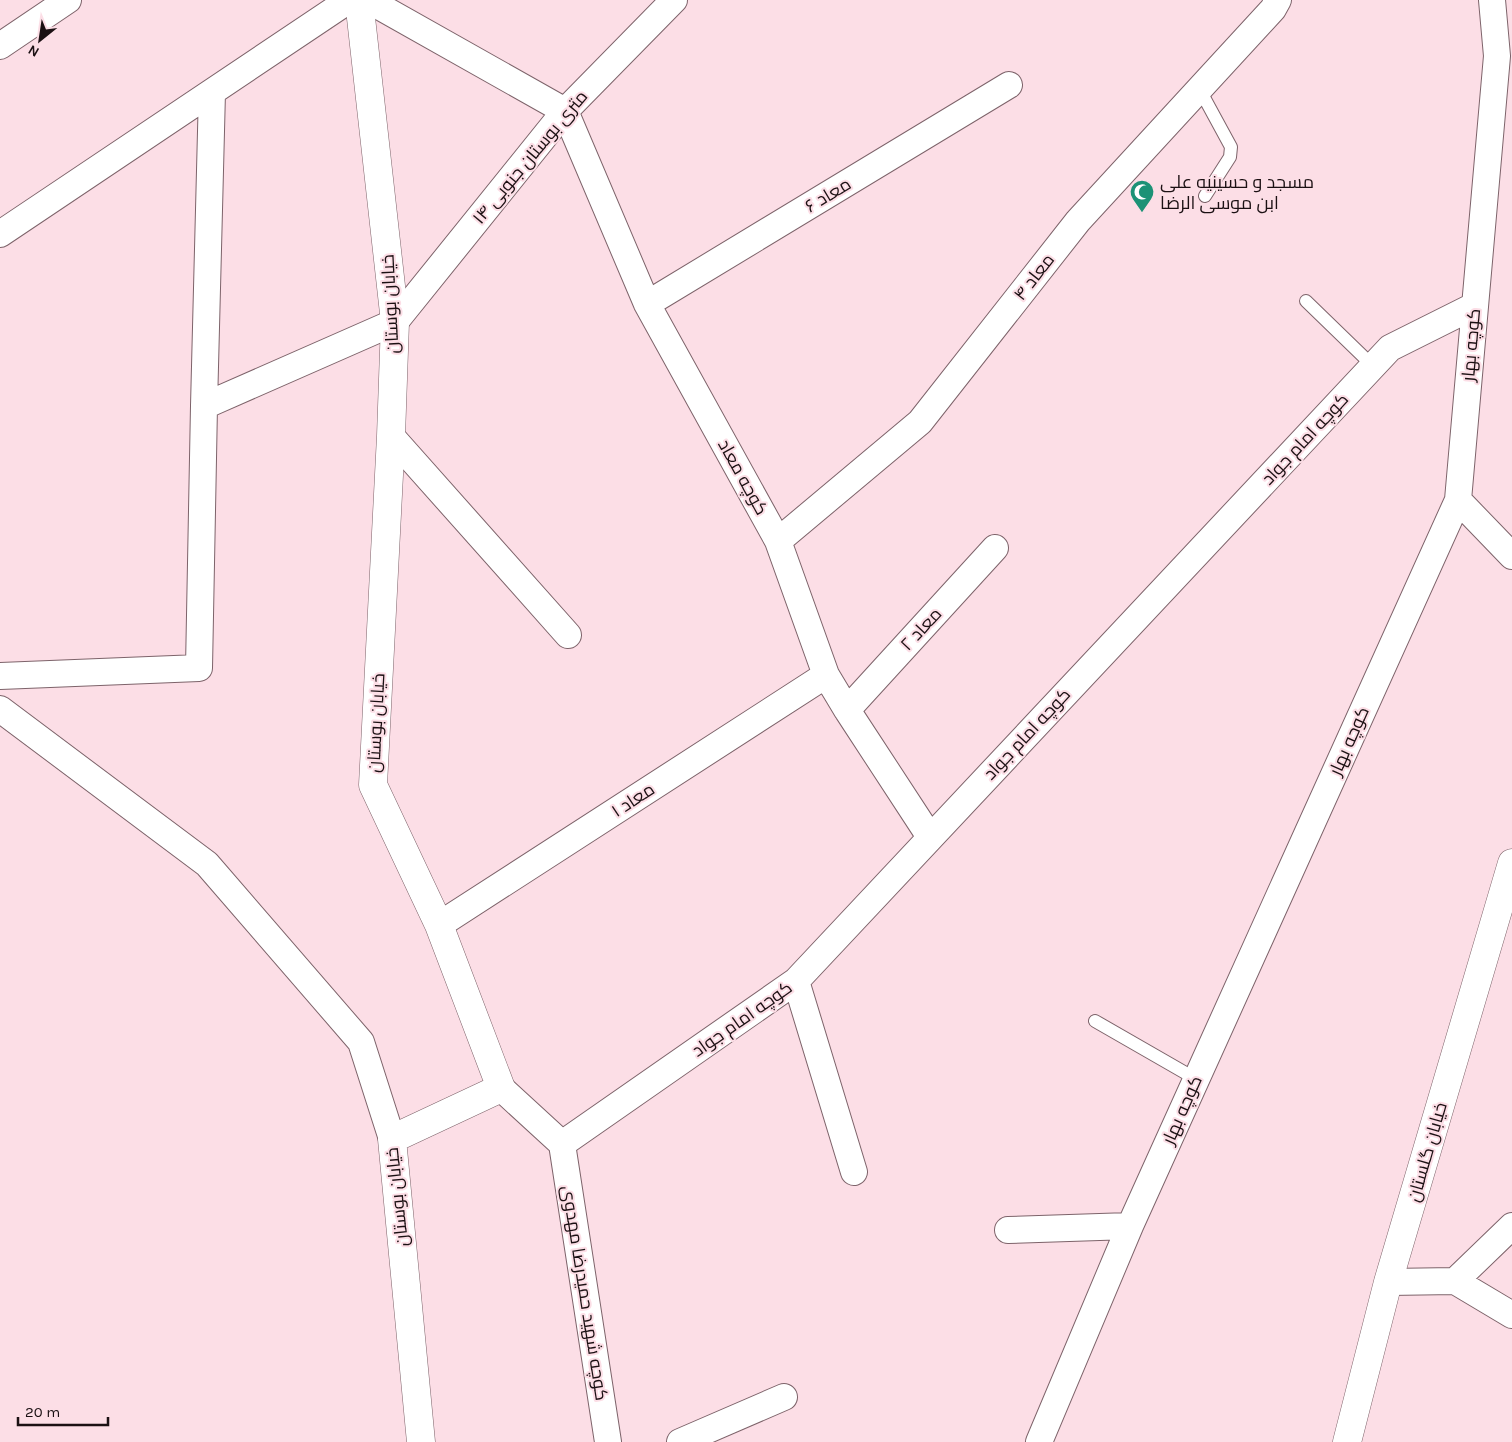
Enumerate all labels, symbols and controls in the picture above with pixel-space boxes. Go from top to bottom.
north arrow [15,15,65,65]
text: N [25,41,42,61]
street label: ۱۴ متری بوستان جنوبی [468,86,592,228]
place label: مسجد و حسینیه علی ابن موسی الرضا [1160,171,1314,214]
street label: معاد ۶ [801,173,855,217]
mosque icon: مسجد و حسینیه علی ابن موسی الرضا [1129,179,1155,213]
street label: معاد ۴ [1009,249,1059,305]
street label: خیابان بوستان [376,254,404,354]
street label: کوچه بهار [1457,308,1486,383]
street label: کوچه امام جواد [1257,389,1354,490]
street label: کوچه معاد [712,435,773,519]
street label: معاد ۲ [896,603,946,655]
street label: خیابان بوستان [362,673,390,773]
street label: کوچه امام جواد [979,684,1076,785]
street label: کوچه بهار [1324,703,1375,780]
street label: معاد ۱ [607,778,659,822]
street label: کوچه امام جواد [688,976,797,1063]
street label: کوچه بهار [1157,1072,1208,1149]
street label: خیابان گلستان [1402,1100,1452,1204]
street label: خیابان بوستان [381,1146,413,1248]
street label: کوچه شهید حمیدرضا مهدوی [556,1184,613,1402]
scale bar [18,1394,108,1426]
text: 20 m [25,1403,60,1421]

